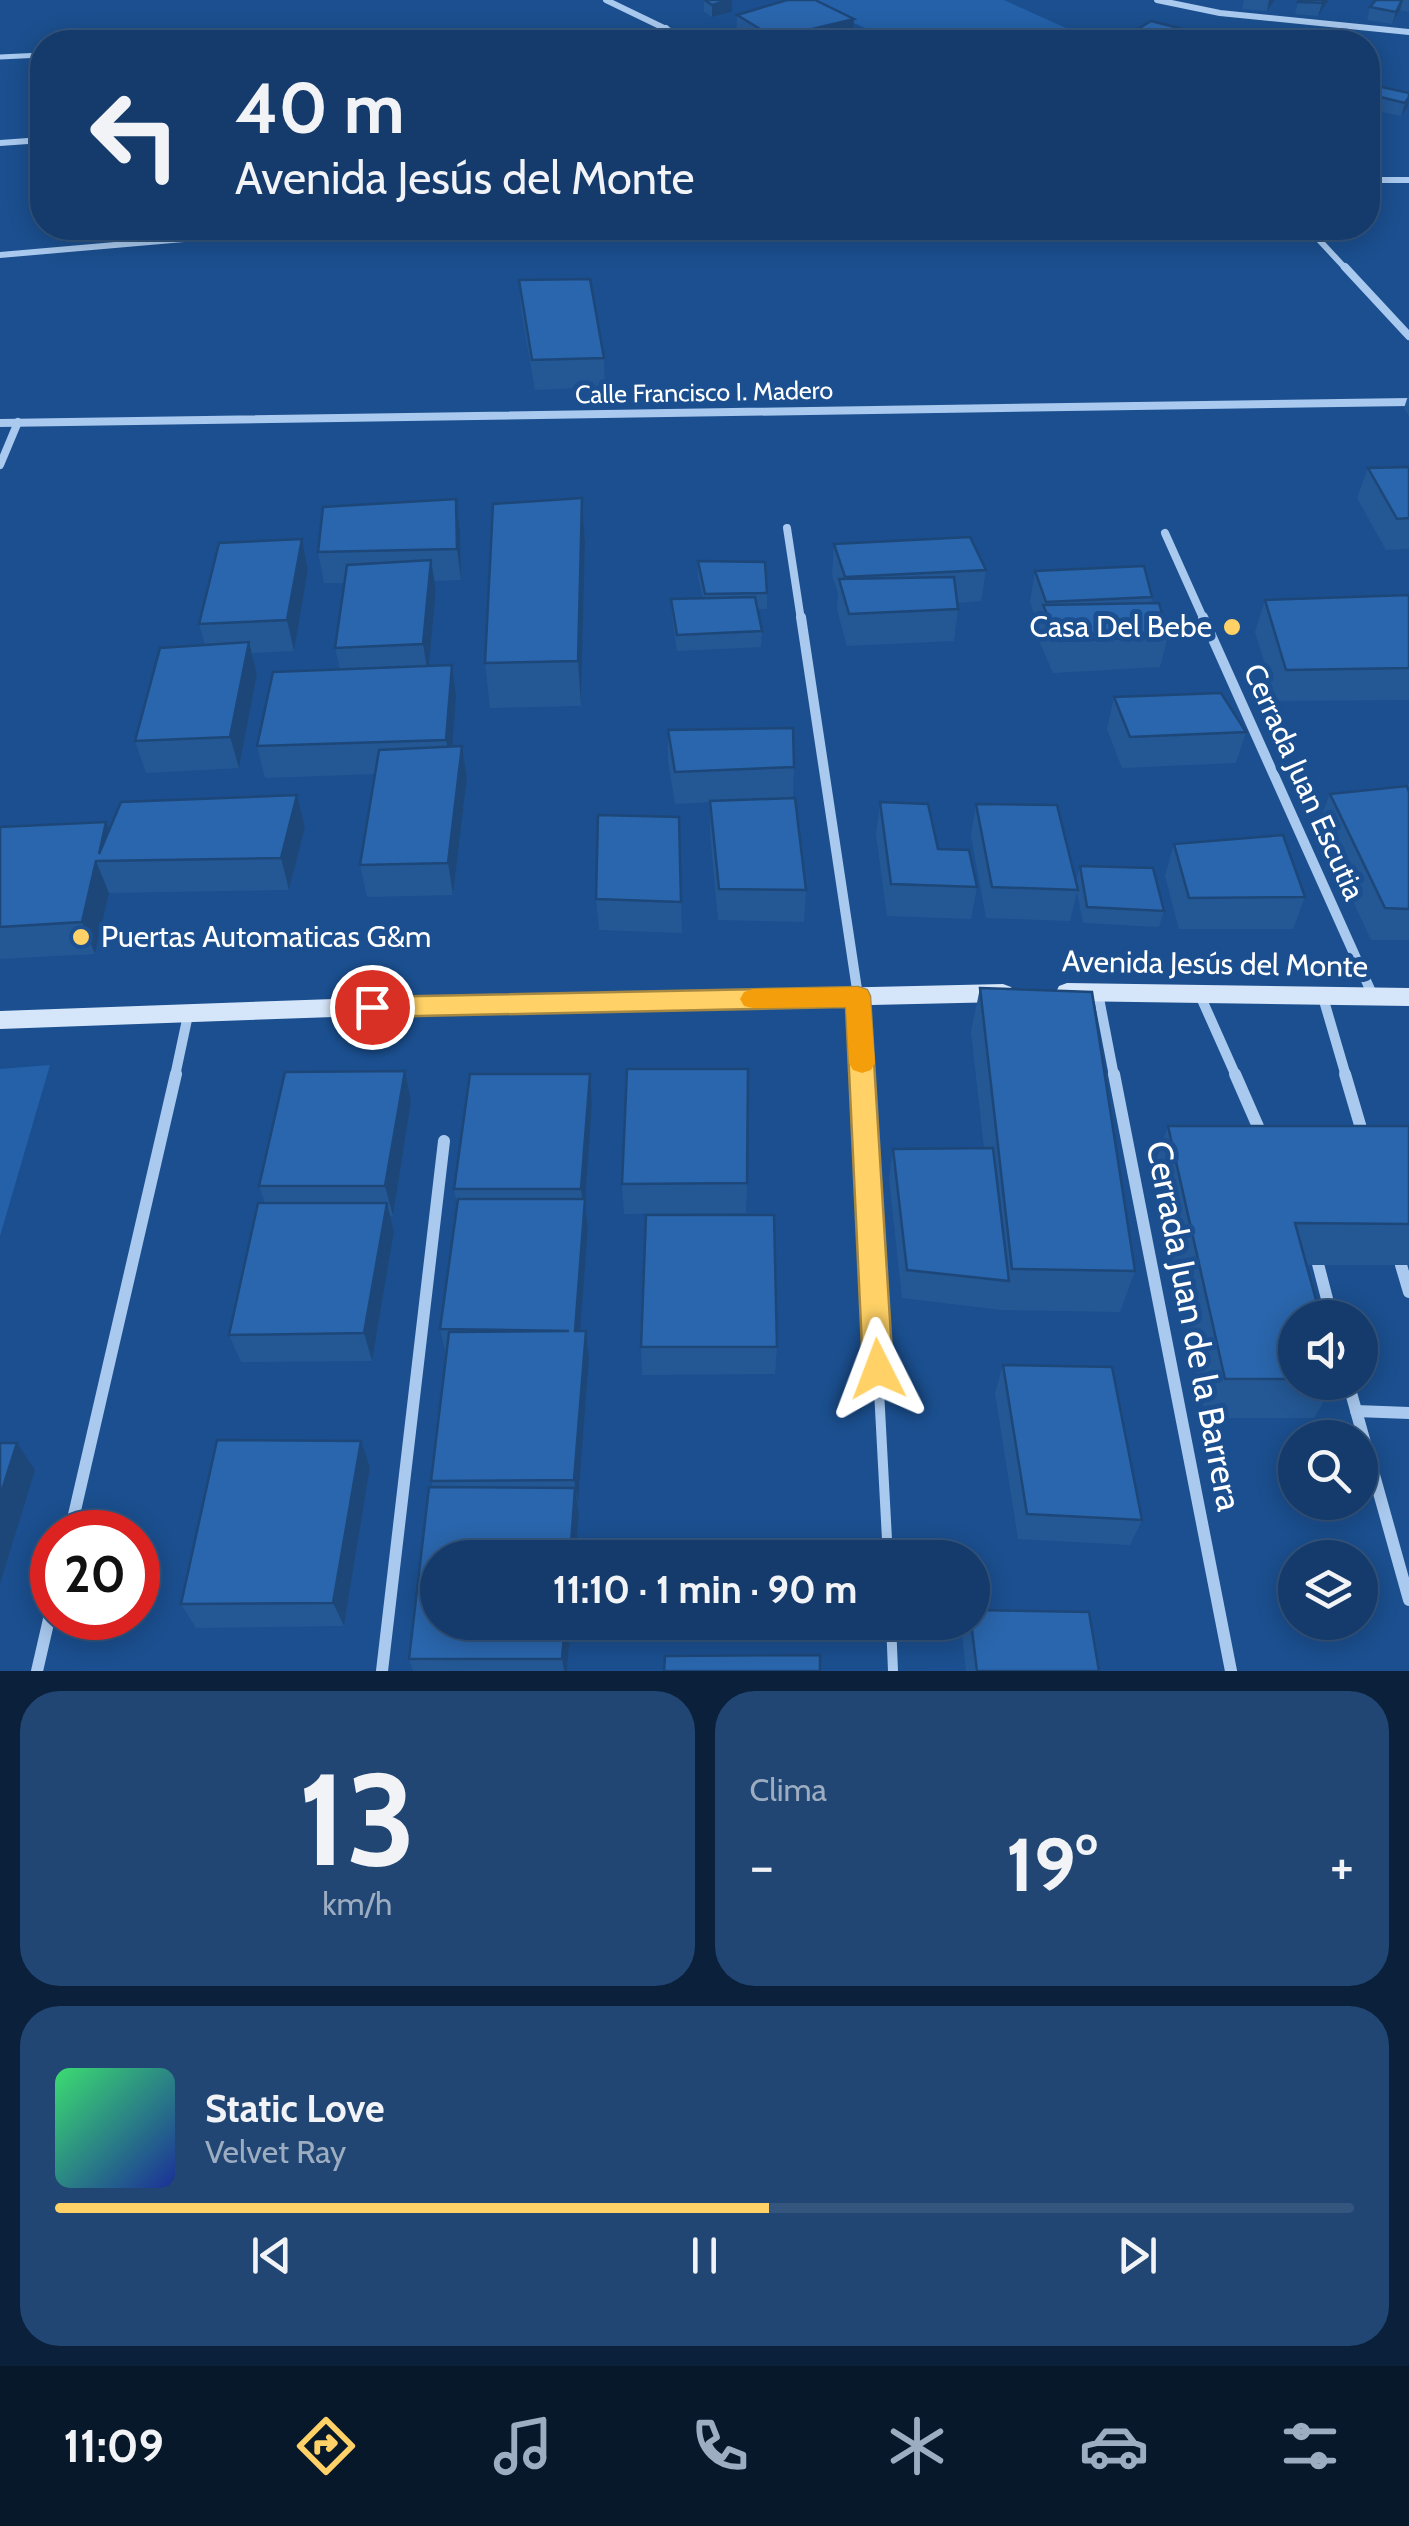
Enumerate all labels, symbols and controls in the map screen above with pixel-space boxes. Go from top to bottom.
text: 40 m [235,65,404,151]
icon: left [70,70,200,200]
text: Avenida Jesús del Monte [235,151,695,205]
street label: Calle Francisco I. Madero [575,375,833,409]
place label: Casa Del Bebe [1029,608,1212,645]
marker: Casa Del Bebe [1221,616,1243,638]
street label: Cerrada Juan Escutia [1236,658,1373,906]
place label: Puertas Automaticas G&m [101,918,431,955]
marker: Puertas Automaticas G&m [70,926,92,948]
street label: Avenida Jesús del Monte [1062,942,1368,985]
pin [330,965,415,1050]
icon: arrive [345,980,400,1035]
street label: Cerrada Juan de la Barrera [1138,1137,1251,1515]
map controls [1278,1300,1378,1640]
button: sound [1278,1300,1378,1400]
position arrow [826,1317,930,1421]
button: search [1278,1420,1378,1520]
speed limit sign: 20 [30,1510,160,1640]
button: layers [1278,1540,1378,1640]
text: 11:10 · 1 min · 90 m [553,1566,857,1613]
text: 13 [298,1740,416,1898]
text: Clima [750,1770,827,1809]
text: 19° [1006,1819,1098,1910]
text: − [750,1832,774,1899]
text: + [1330,1832,1354,1899]
text: km/h [322,1884,392,1923]
text: Static Love [205,2085,384,2132]
text: Velvet Ray [205,2132,346,2171]
icon: previous [244,2228,299,2283]
icon: pause [677,2228,732,2283]
icon: next [1110,2228,1165,2283]
icon: directions [291,2411,361,2481]
icon: music [488,2411,558,2481]
icon: phone [685,2411,755,2481]
icon: climate [882,2411,952,2481]
icon: car [1079,2411,1149,2481]
icon: filters [1275,2411,1345,2481]
text: 11:09 [63,2419,164,2473]

